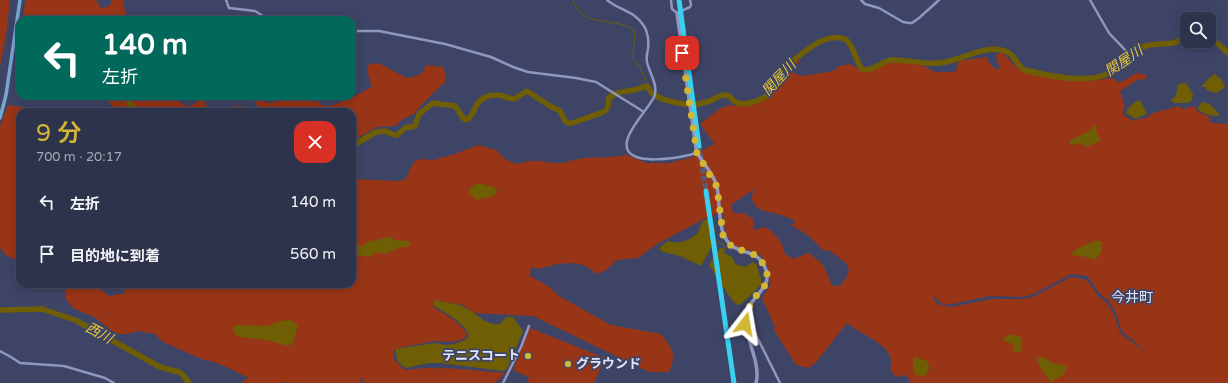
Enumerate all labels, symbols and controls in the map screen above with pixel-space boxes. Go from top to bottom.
map controls [1180,12,1216,48]
button: search [1180,12,1216,48]
text: 140 m [102,28,188,62]
icon: left [36,32,88,84]
pin [665,36,699,70]
water label: 関屋川 [1102,41,1148,80]
icon: arrive [671,42,693,64]
water label: 関屋川 [758,55,801,99]
text: 左折 [102,66,138,88]
text: 9 分 [36,119,81,148]
button: close [294,121,336,163]
text: 700 m · 20:17 [36,149,122,165]
icon: left [36,191,58,213]
text: 140 m [290,193,336,211]
text: 左折 [70,195,100,213]
icon: arrive [36,243,58,265]
text: 560 m [290,245,336,263]
text: 目的地に到着 [70,247,160,265]
district label: 今井町 [1111,289,1153,306]
position arrow [724,303,766,345]
water label: 西川 [83,319,117,348]
place label: テニスコート [442,348,520,364]
marker: テニスコート [523,351,533,361]
place label: グラウンド [576,356,641,372]
marker: グラウンド [563,359,573,369]

